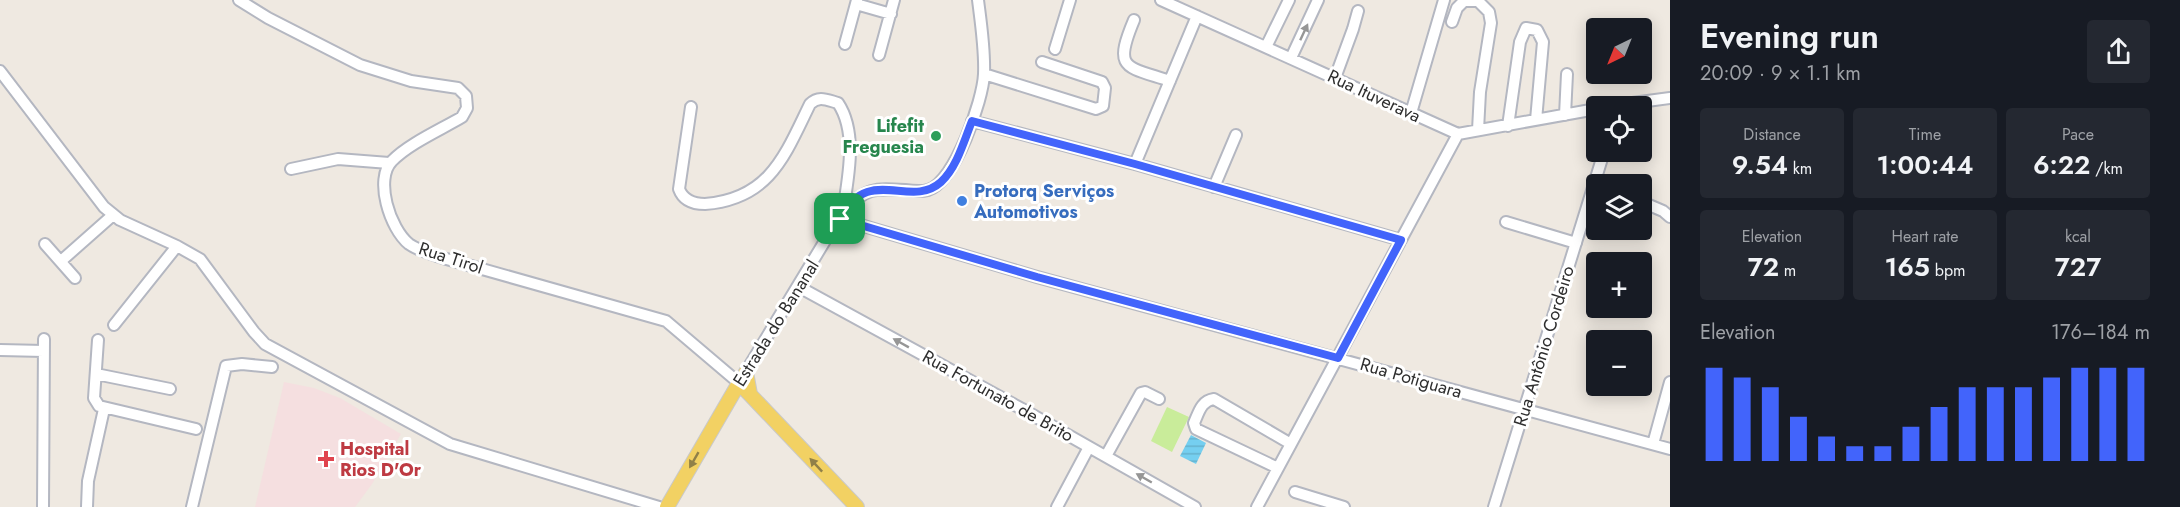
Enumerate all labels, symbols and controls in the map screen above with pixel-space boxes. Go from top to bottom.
text: Evening run [1700,13,1879,60]
north arrow [1586,18,1652,84]
map controls [1586,18,1652,396]
button: share [2087,20,2150,83]
one-way arrow [1299,23,1308,40]
text: 20:09 · 9 × 1.1 km [1700,59,1861,88]
street label: Rua Ituverava [1323,63,1425,129]
button: locate [1586,96,1652,162]
place label: Lifefit Freguesia [842,113,924,160]
text: Distance [1743,123,1801,146]
text: Time [1909,123,1941,146]
text: Pace [2062,123,2094,146]
marker: Lifefit Freguesia [929,129,943,143]
text: 9.54 [1732,146,1788,184]
text: 1:00:44 [1876,146,1974,184]
text: 6:22 [2033,146,2090,184]
text: km [1788,157,1812,180]
text: /km [2090,157,2123,180]
button: layers [1586,174,1652,240]
place label: Protorq Serviços Automotivos [973,178,1114,225]
pin [814,193,865,244]
marker: Protorq Serviços Automotivos [955,194,969,208]
icon: arrive [823,202,856,235]
text: Elevation [1742,225,1802,248]
text: Heart rate [1892,225,1958,248]
text: kcal [2065,225,2091,248]
street label: Rua Tirol [415,235,487,281]
text: 72 [1748,248,1779,286]
text: 165 [1884,248,1930,286]
text: 727 [2055,248,2101,286]
button: + [1586,252,1652,318]
street label: Estrada do Bananal [727,255,825,391]
text: m [1779,259,1796,282]
text: bpm [1930,259,1966,282]
street label: Rua Antônio Cordeiro [1507,262,1581,430]
text: Elevation [1700,318,1775,347]
text: 176–184 m [2051,318,2150,347]
button: − [1586,330,1652,396]
one-way arrow [892,338,909,348]
street label: Rua Fortunato de Brito [918,344,1079,449]
street label: Rua Potiguara [1357,351,1465,405]
place label: Hospital Rios D'Or [340,436,422,483]
marker: Hospital Rios D'Or [317,450,335,468]
one-way arrow [689,452,699,469]
one-way arrow [809,457,823,472]
one-way arrow [1136,473,1153,483]

